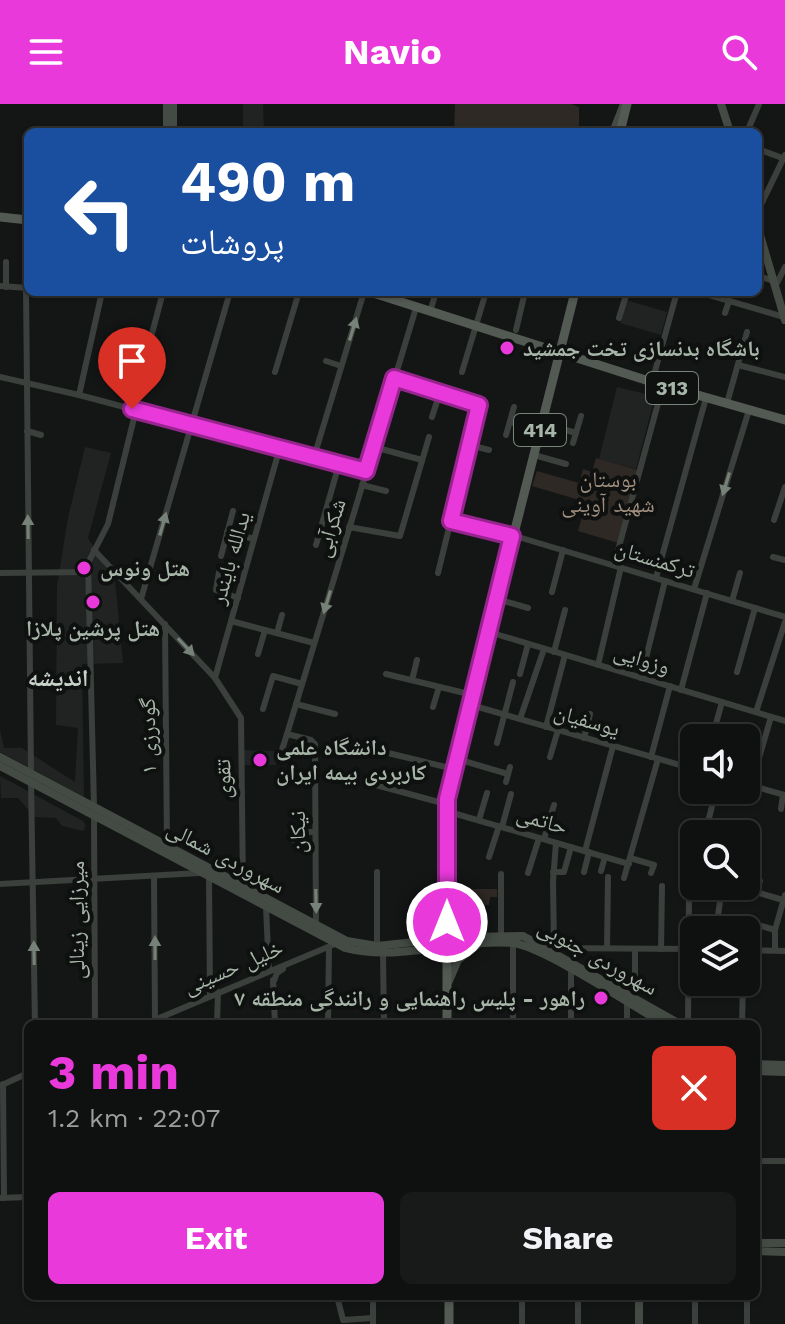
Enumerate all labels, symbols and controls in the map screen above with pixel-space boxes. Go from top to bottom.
icon: menu [24,30,68,74]
icon: search [717,30,761,74]
text: Navio [343,31,442,73]
text: 490 m [180,149,355,215]
icon: left [48,160,152,264]
text: پروشات [180,221,284,263]
one-way arrow [347,316,360,340]
pin [98,327,166,409]
place label: باشگاه بدنسازى تخت جمشيد [523,336,760,362]
icon: arrive [110,339,154,383]
marker: باشگاه بدنسازى تخت جمشيد [498,339,516,357]
road number: 313 [646,372,698,404]
road number: 414 [514,414,566,446]
park label: بوستان شهید آوینی [561,467,655,518]
one-way arrow [719,473,732,497]
street label: شکرآبی [309,496,352,561]
street label: یدالله بایندر [205,509,255,608]
one-way arrow [157,511,170,535]
one-way arrow [22,514,35,539]
street label: ترکمنستان [612,535,698,584]
place label: هتل ونوس [100,556,190,582]
marker: هتل ونوس [75,559,93,577]
one-way arrow [320,591,333,615]
marker: هتل پرشین پلازا [84,593,102,611]
place label: هتل پرشین پلازا [26,616,160,642]
one-way arrow [177,637,195,656]
street label: وزوایی [611,639,673,680]
district label: اندیشه [27,664,89,692]
street label: گودرزی ۱ [135,698,162,774]
street label: یوسفیان [551,699,623,742]
map controls [680,724,760,996]
button: sound [680,724,760,804]
place label: دانشگاه علمی کاربردی بیمه ایران [276,735,427,786]
marker: دانشگاه علمی کاربردی بیمه ایران [251,751,269,769]
street label: تقوی [210,758,237,799]
street label: حاتمی [514,801,570,840]
street label: نیکان [285,811,311,853]
street label: سهروردی شمالی [162,816,289,899]
button: search [680,820,760,900]
street label: میرزایی زینالی [64,861,90,979]
position arrow [405,880,489,964]
one-way arrow [310,889,322,914]
street label: سهروردی جنوبی [533,914,662,1001]
button: layers [680,916,760,996]
one-way arrow [148,935,161,960]
street label: خلیل حسینی [179,935,287,1000]
one-way arrow [27,940,40,965]
place label: راهور - پلیس راهنمایی و رانندگی منطقه ۷ [234,986,585,1012]
marker: راهور - پلیس راهنمایی و رانندگی منطقه ۷ [592,989,610,1007]
text: 3 min [48,1044,179,1101]
button: close [652,1046,736,1130]
text: 1.2 km · 22:07 [48,1103,220,1133]
button: Exit [48,1192,384,1284]
button: Share [400,1192,736,1284]

